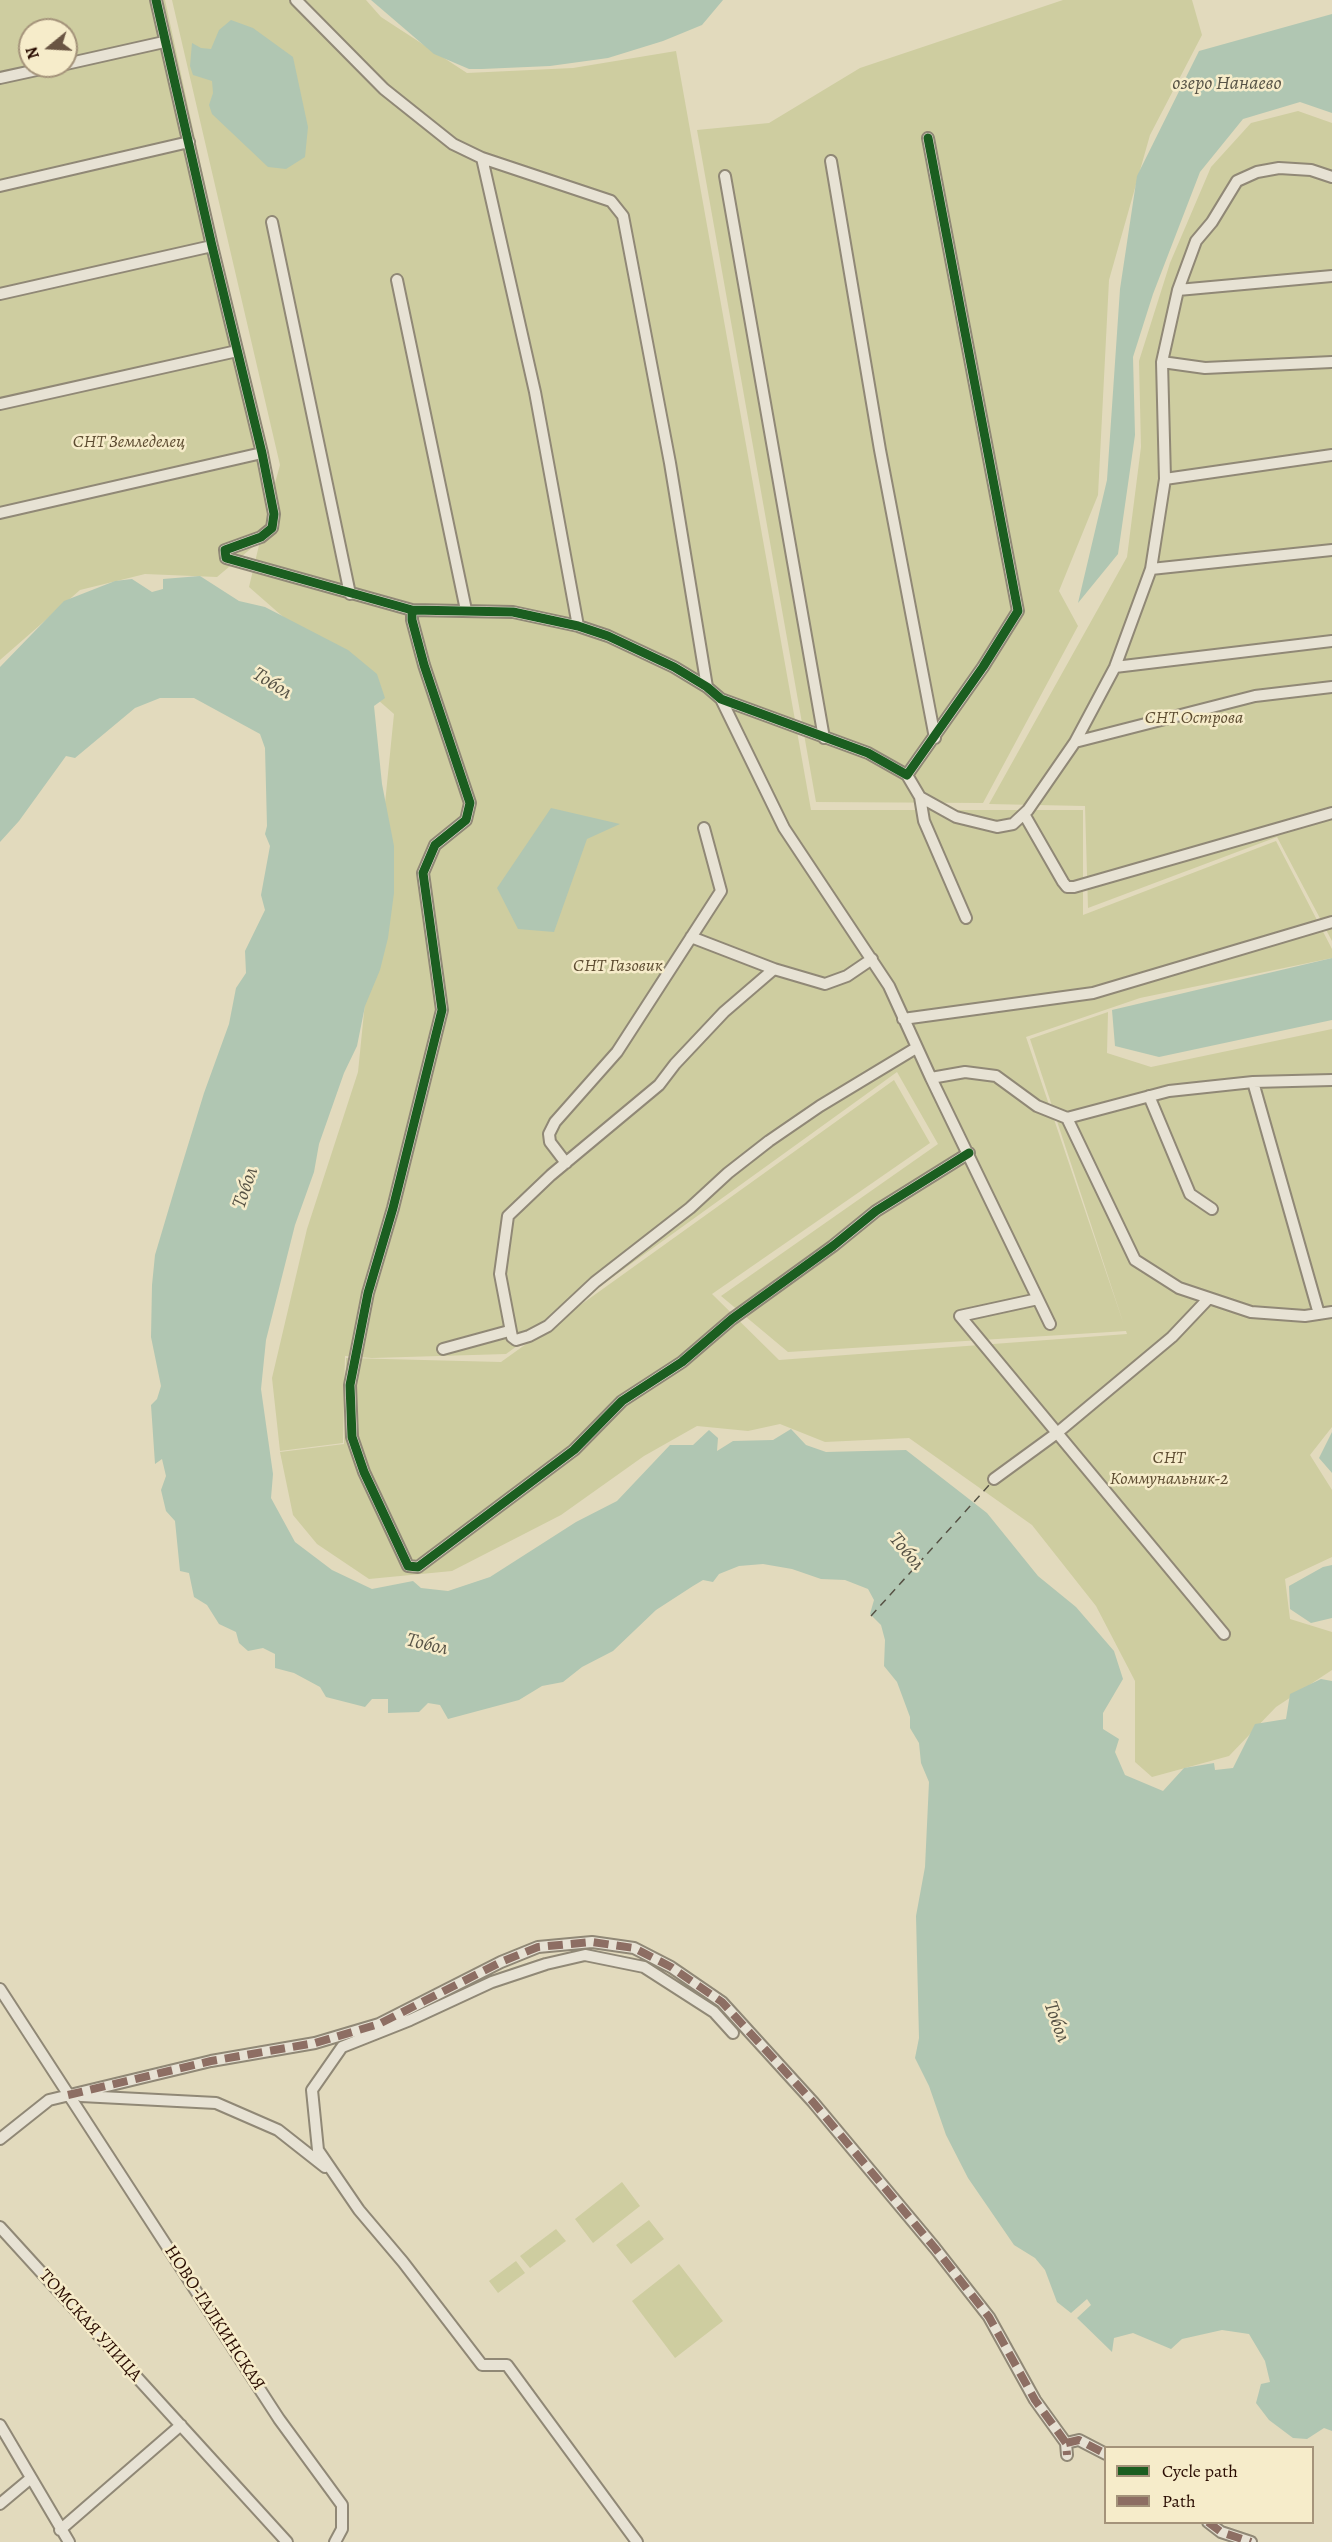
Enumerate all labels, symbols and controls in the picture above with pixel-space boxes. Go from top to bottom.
north arrow [18,18,78,78]
text: N [21,44,45,62]
water label: озеро Нанаево [1172,72,1282,96]
park label: СНТ Земледелец [73,432,185,454]
water label: Тобол [248,663,296,705]
park label: СНТ Острова [1145,708,1243,730]
park label: СНТ Газовик [573,956,663,978]
water label: Тобол [228,1164,264,1212]
park label: СНТ Коммунальник-2 [1110,1448,1228,1490]
water label: Тобол [883,1528,929,1576]
water label: Тобол [404,1629,450,1661]
water label: Тобол [1038,1998,1074,2046]
street label: НОВО-ГАЛКИНСКАЯ [159,2241,269,2395]
street label: ТОМСКАЯ УЛИЦА [34,2266,146,2386]
legend [1104,2446,1314,2524]
text: Cycle path [1162,2459,1238,2483]
text: Path [1162,2489,1196,2513]

